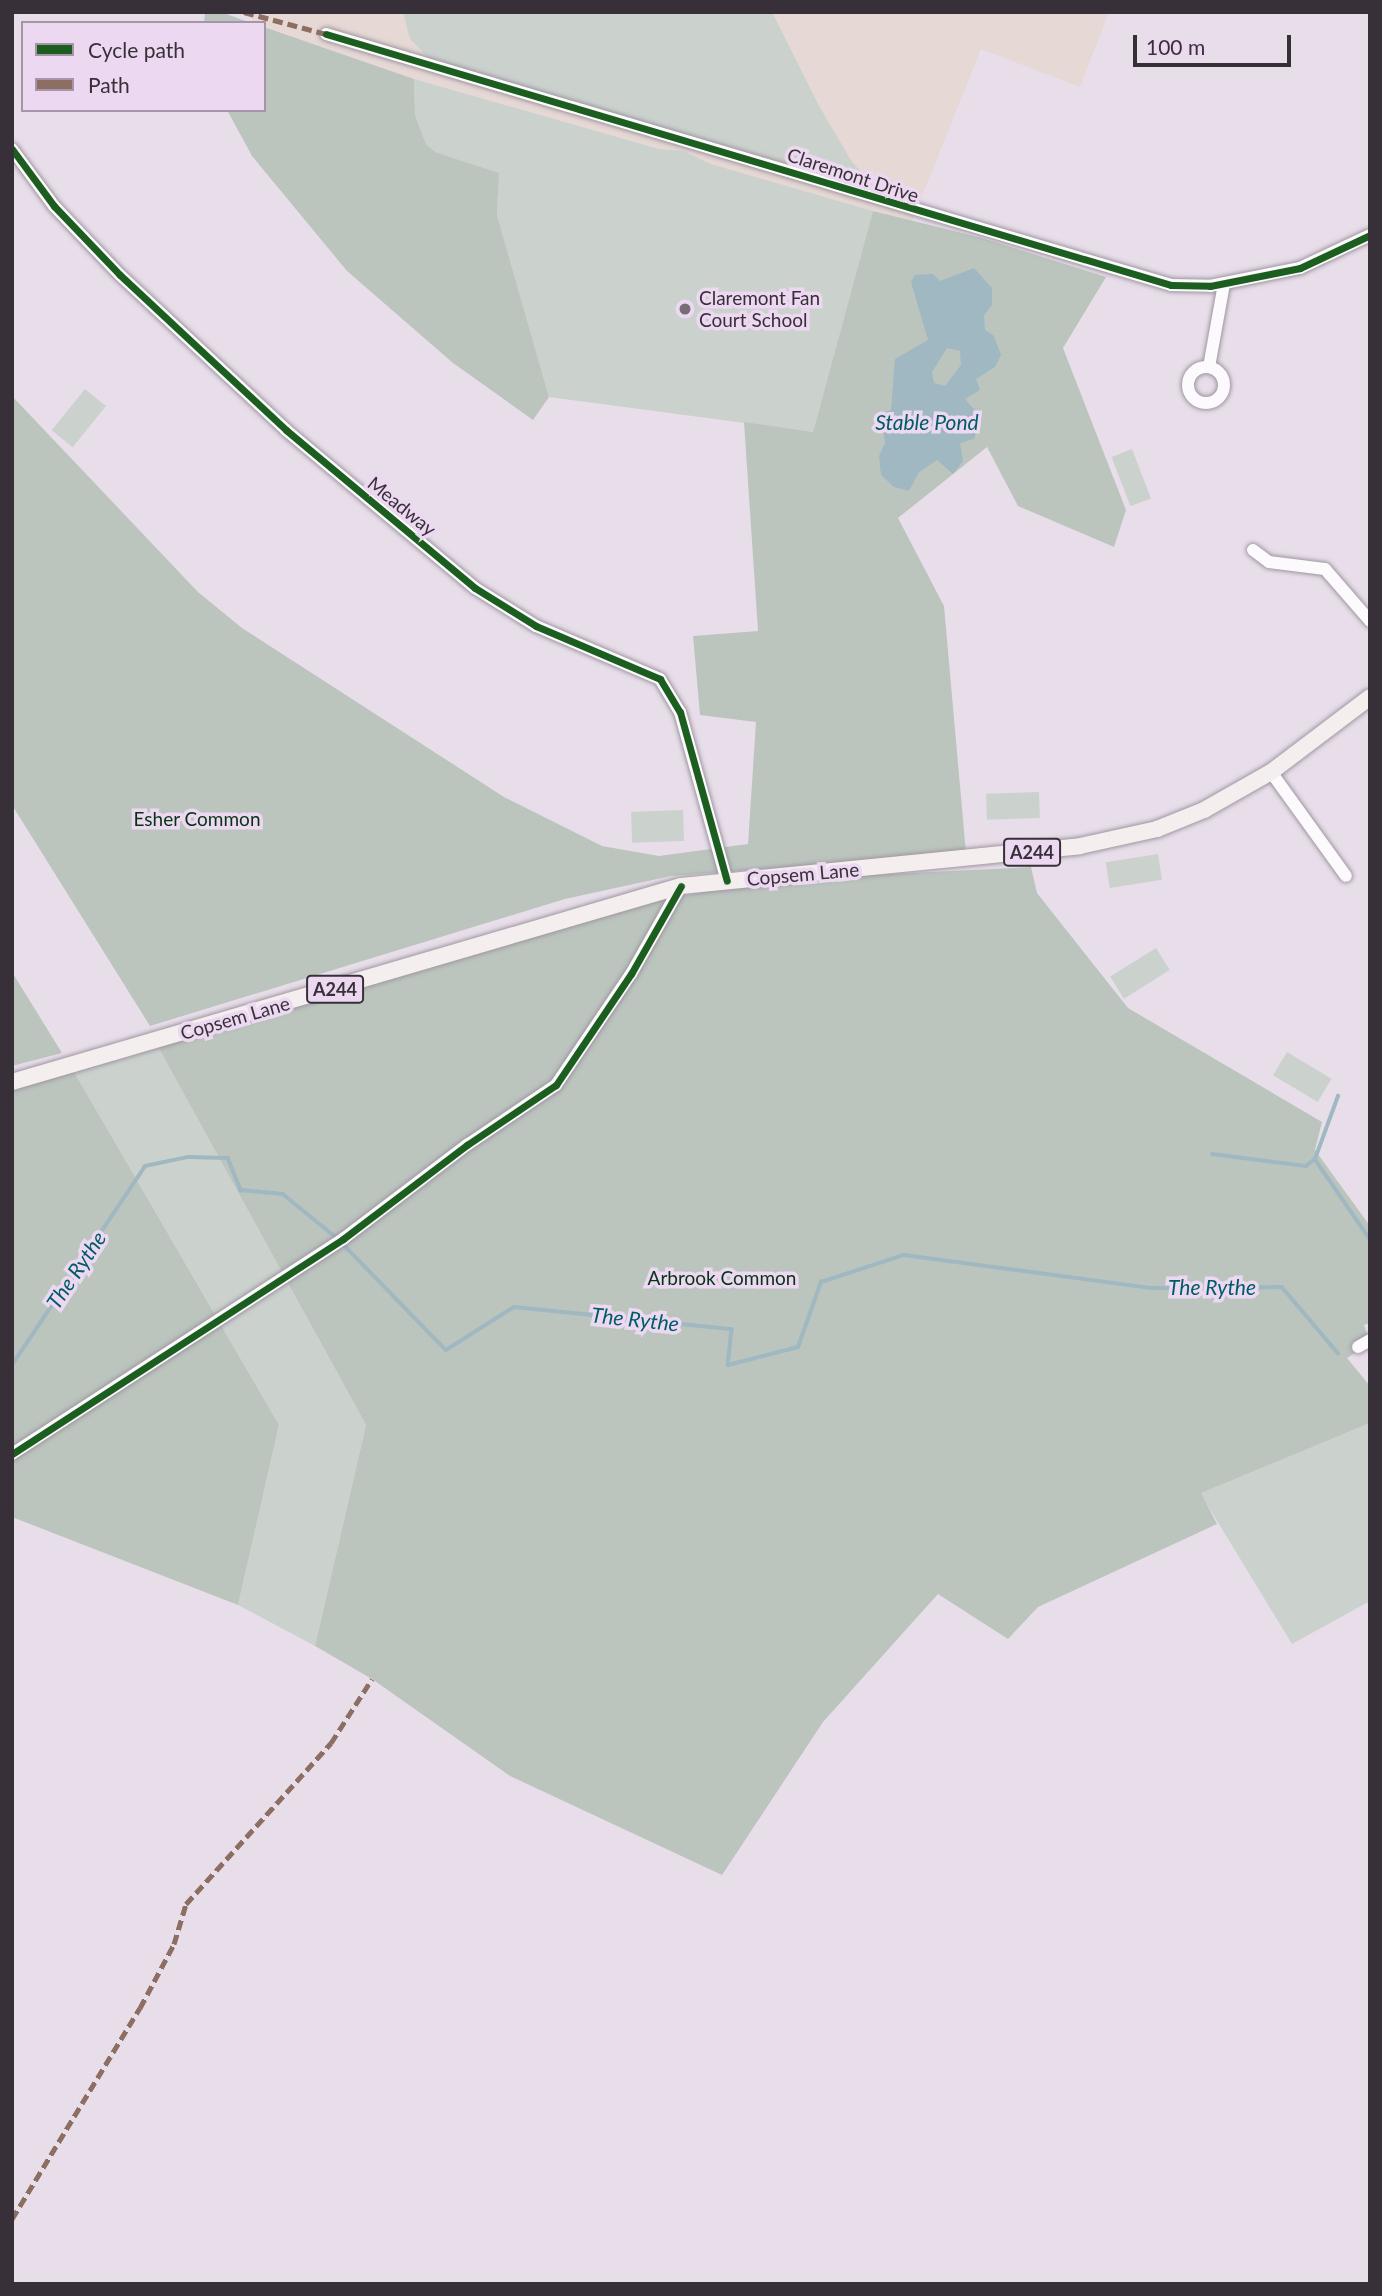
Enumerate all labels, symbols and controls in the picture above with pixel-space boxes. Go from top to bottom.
legend [21,21,266,112]
scale bar [1137,21,1294,65]
text: 100 m [1146,34,1205,59]
text: Cycle path [88,37,185,62]
text: Path [88,72,130,97]
street label: Claremont Drive [784,143,922,207]
place label: Claremont Fan Court School [699,287,820,331]
marker: Claremont Fan Court School [677,301,693,317]
water label: Stable Pond [875,409,979,435]
street label: Meadway [363,472,441,540]
park label: Esher Common [133,808,261,830]
road number: A244 [1002,838,1062,866]
street label: Copsem Lane [746,858,860,890]
road number: A244 [305,974,365,1004]
street label: Copsem Lane [178,992,292,1044]
water label: The Rythe [41,1226,111,1314]
park label: Arbrook Common [648,1267,796,1289]
water label: The Rythe [1168,1274,1256,1300]
water label: The Rythe [590,1302,680,1336]

